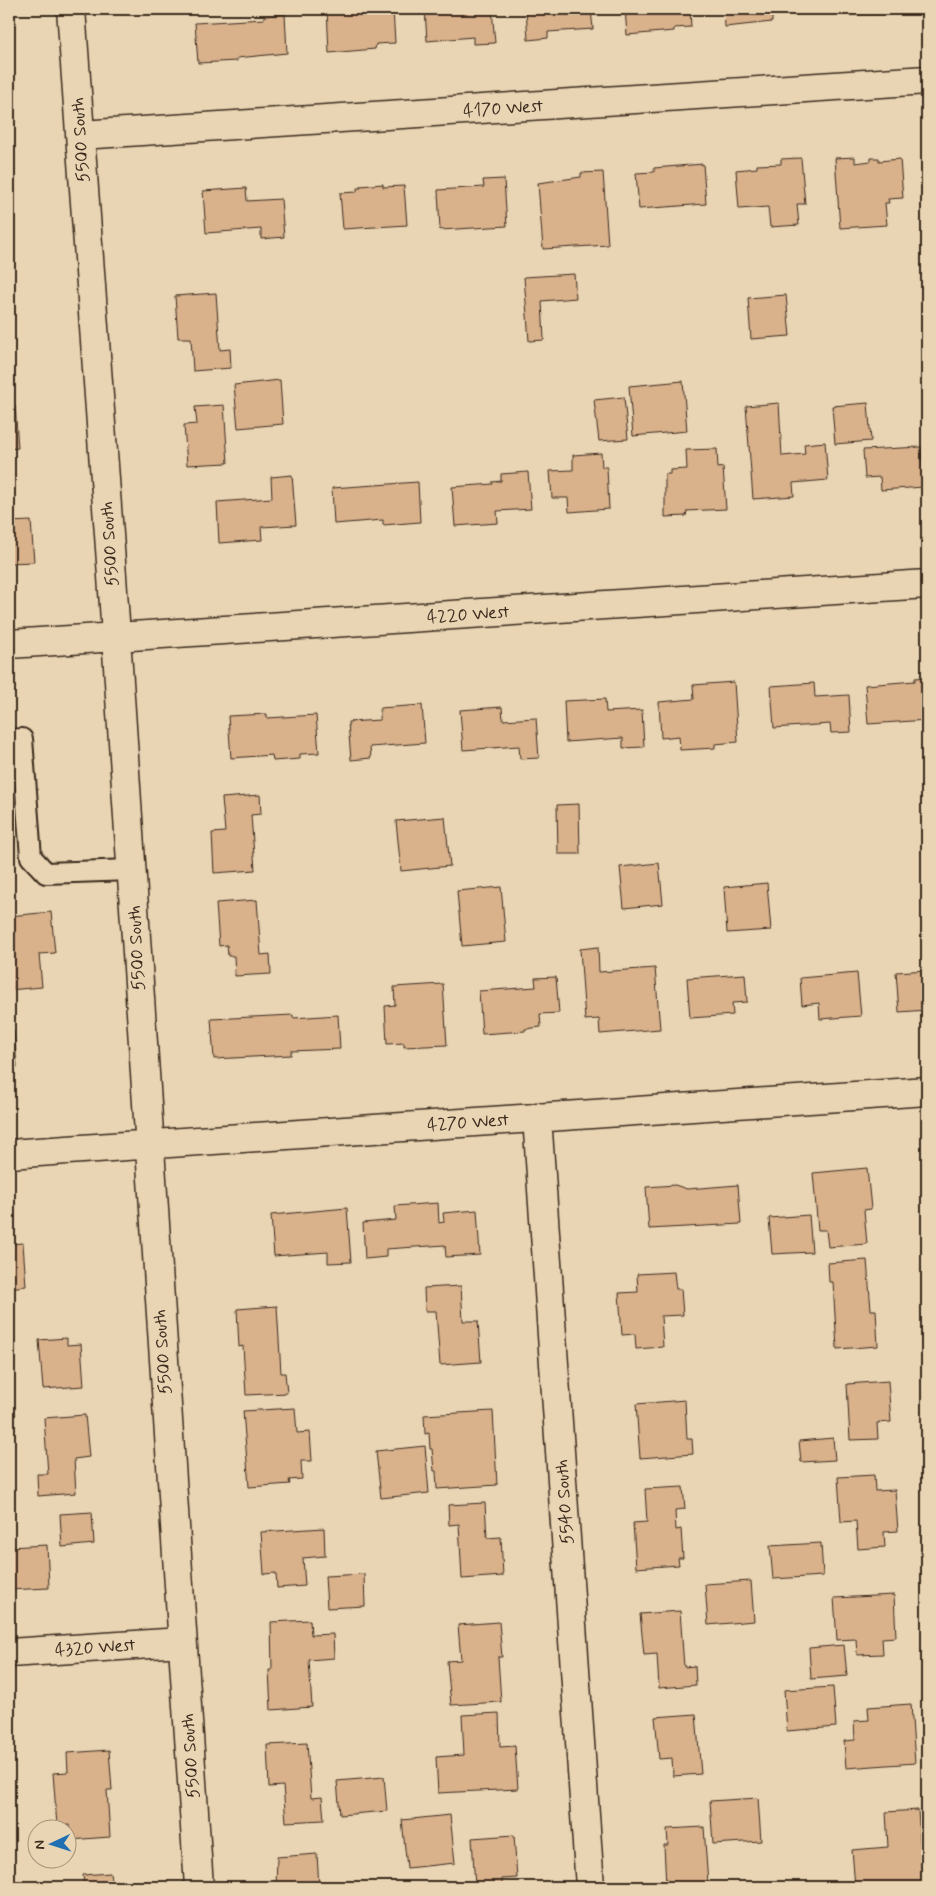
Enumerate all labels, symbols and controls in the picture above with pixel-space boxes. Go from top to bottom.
street label: 4170 West [462,94,544,124]
street label: 5500 South [66,97,96,183]
street label: 5500 South [95,501,125,587]
street label: 4220 West [426,600,511,630]
street label: 5500 South [123,905,151,991]
street label: 4270 West [426,1108,510,1138]
street label: 5500 South [148,1309,178,1395]
street label: 5540 South [550,1459,580,1545]
street label: 4320 West [54,1633,137,1663]
street label: 5500 South [176,1713,206,1799]
north arrow [28,1818,78,1868]
text: N [31,1840,49,1850]

